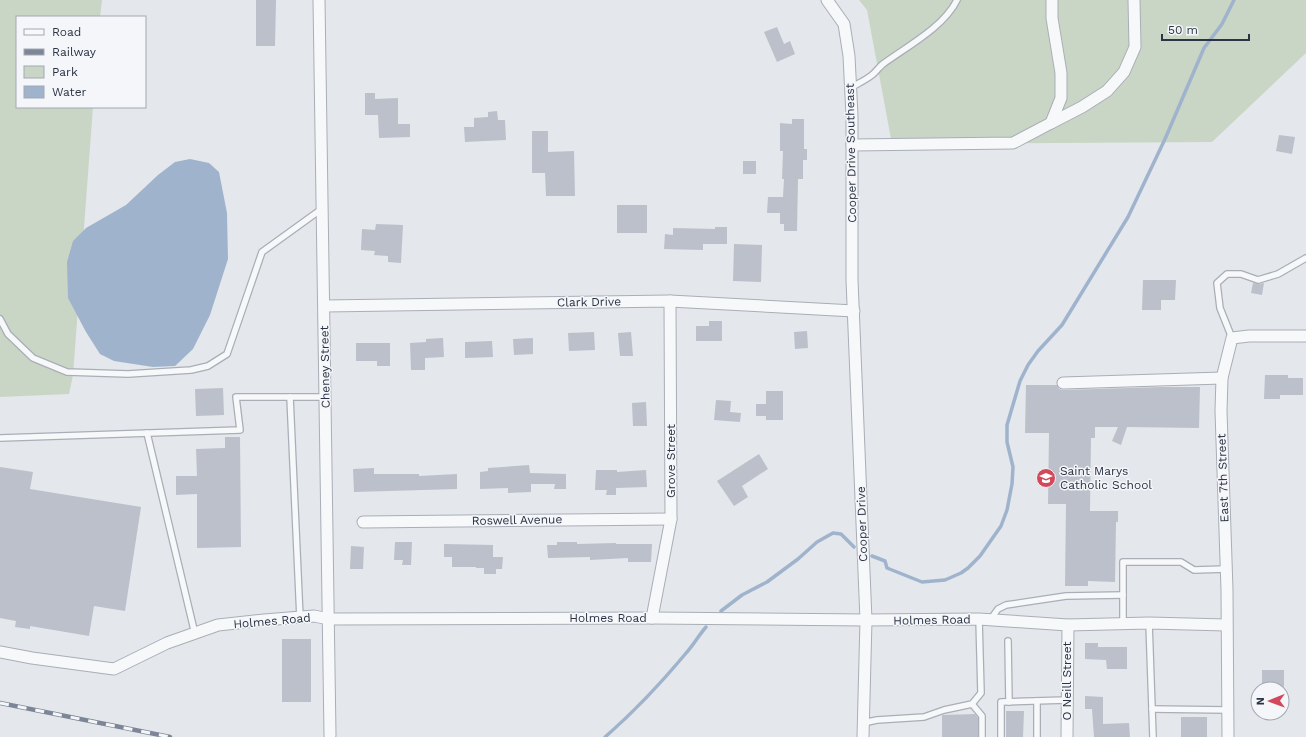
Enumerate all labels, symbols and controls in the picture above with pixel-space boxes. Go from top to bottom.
legend [16,16,146,108]
scale bar [1162,16,1249,42]
text: 50 m [1168,23,1198,37]
text: Road [52,25,81,39]
text: Railway [52,45,97,59]
text: Park [52,65,78,79]
street label: Cooper Drive Southeast [843,83,859,223]
text: Water [52,85,87,99]
street label: Clark Drive [557,294,621,310]
street label: Cheney Street [317,326,333,408]
street label: Grove Street [664,424,678,498]
street label: East 7th Street [1214,433,1232,523]
place label: Saint Marys Catholic School [1060,464,1152,492]
school or university icon: Saint Marys Catholic School [1035,467,1057,489]
street label: Cooper Drive [854,486,870,562]
street label: Roswell Avenue [472,512,563,528]
street label: Holmes Road [233,611,311,631]
street label: Holmes Road [569,611,647,625]
street label: Holmes Road [893,612,971,628]
street label: O Neill Street [1060,641,1074,721]
north arrow [1250,681,1290,721]
text: N [1254,697,1267,705]

